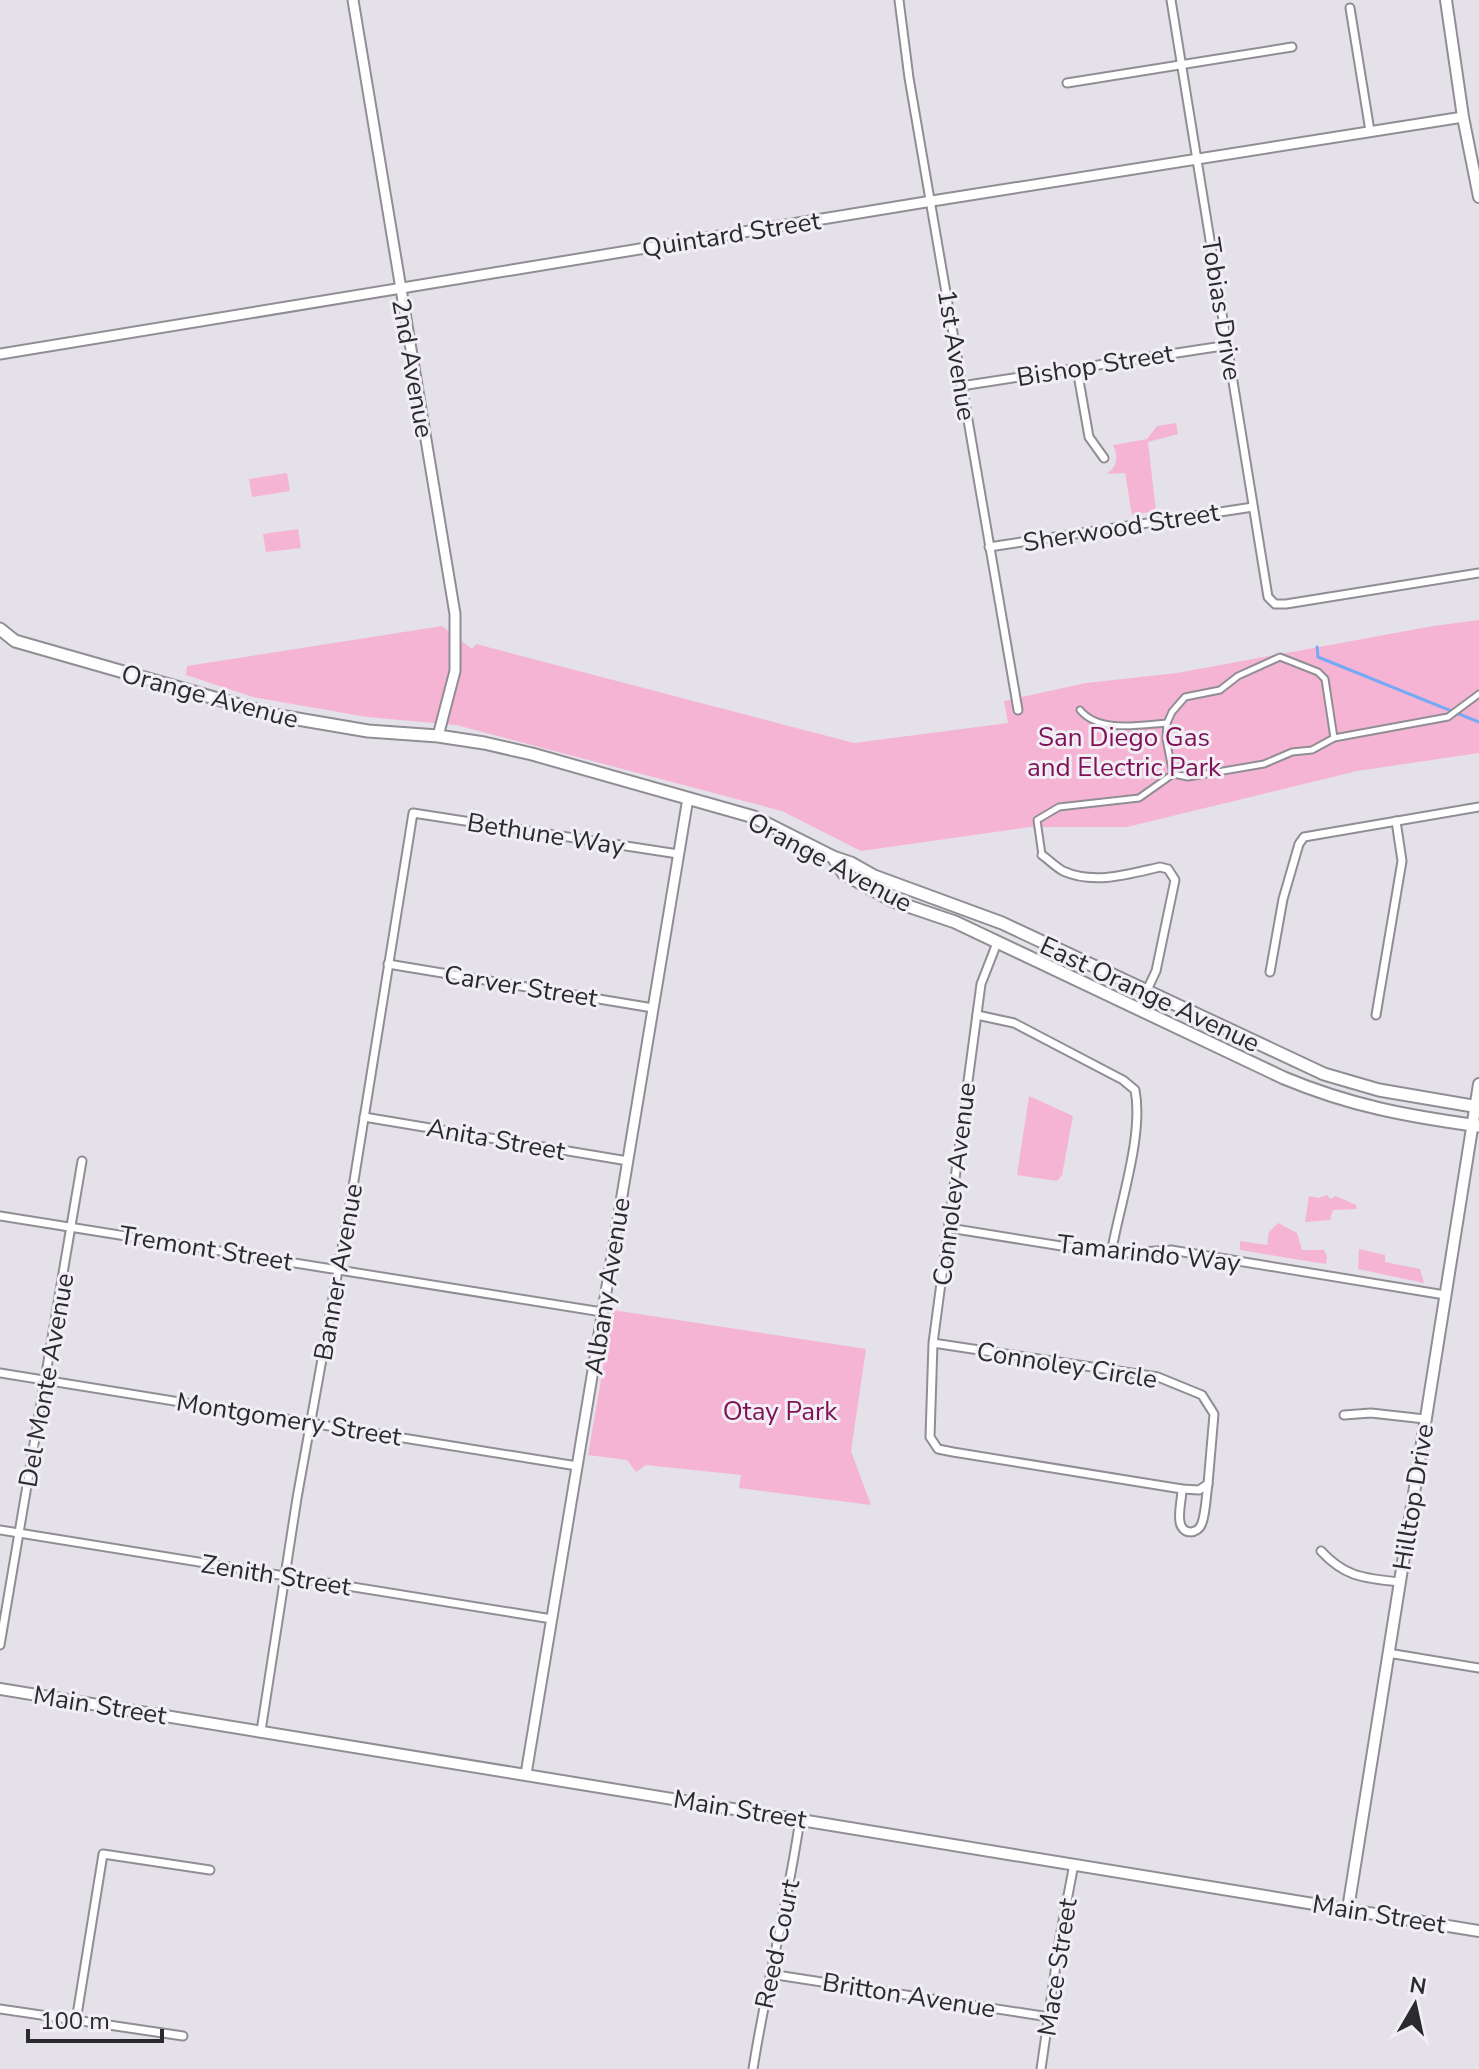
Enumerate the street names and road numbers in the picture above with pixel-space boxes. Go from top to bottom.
street label: Quintard Street [639,203,824,266]
street label: Tobias Drive [1193,235,1250,383]
street label: 1st Avenue [929,287,984,423]
street label: 2nd Avenue [383,296,442,440]
street label: Bishop Street [1014,336,1177,395]
street label: Sherwood Street [1021,495,1223,560]
street label: Orange Avenue [117,656,302,737]
street label: Orange Avenue [741,804,918,921]
street label: Bethune Way [465,805,628,864]
street label: East Orange Avenue [1034,928,1265,1061]
street label: Carver Street [442,957,601,1016]
street label: Connoley Avenue [925,1080,984,1288]
street label: Anita Street [424,1110,569,1169]
street label: Banner Avenue [306,1181,371,1363]
street label: Albany Avenue [576,1195,639,1377]
street label: Tremont Street [117,1218,296,1280]
street label: Tamarindo Way [1056,1226,1243,1281]
street label: Del Monte Avenue [10,1270,83,1490]
street label: Connoley Circle [974,1334,1160,1397]
street label: Montgomery Street [174,1384,405,1455]
street label: Hilltop Drive [1385,1421,1442,1573]
street label: Zenith Street [199,1546,354,1605]
street label: Main Street [31,1678,170,1733]
street label: Main Street [671,1782,810,1837]
street label: Reed Court [747,1875,808,2012]
street label: Main Street [1310,1887,1449,1942]
street label: Mace Street [1029,1895,1086,2039]
street label: Britton Avenue [820,1965,998,2026]

